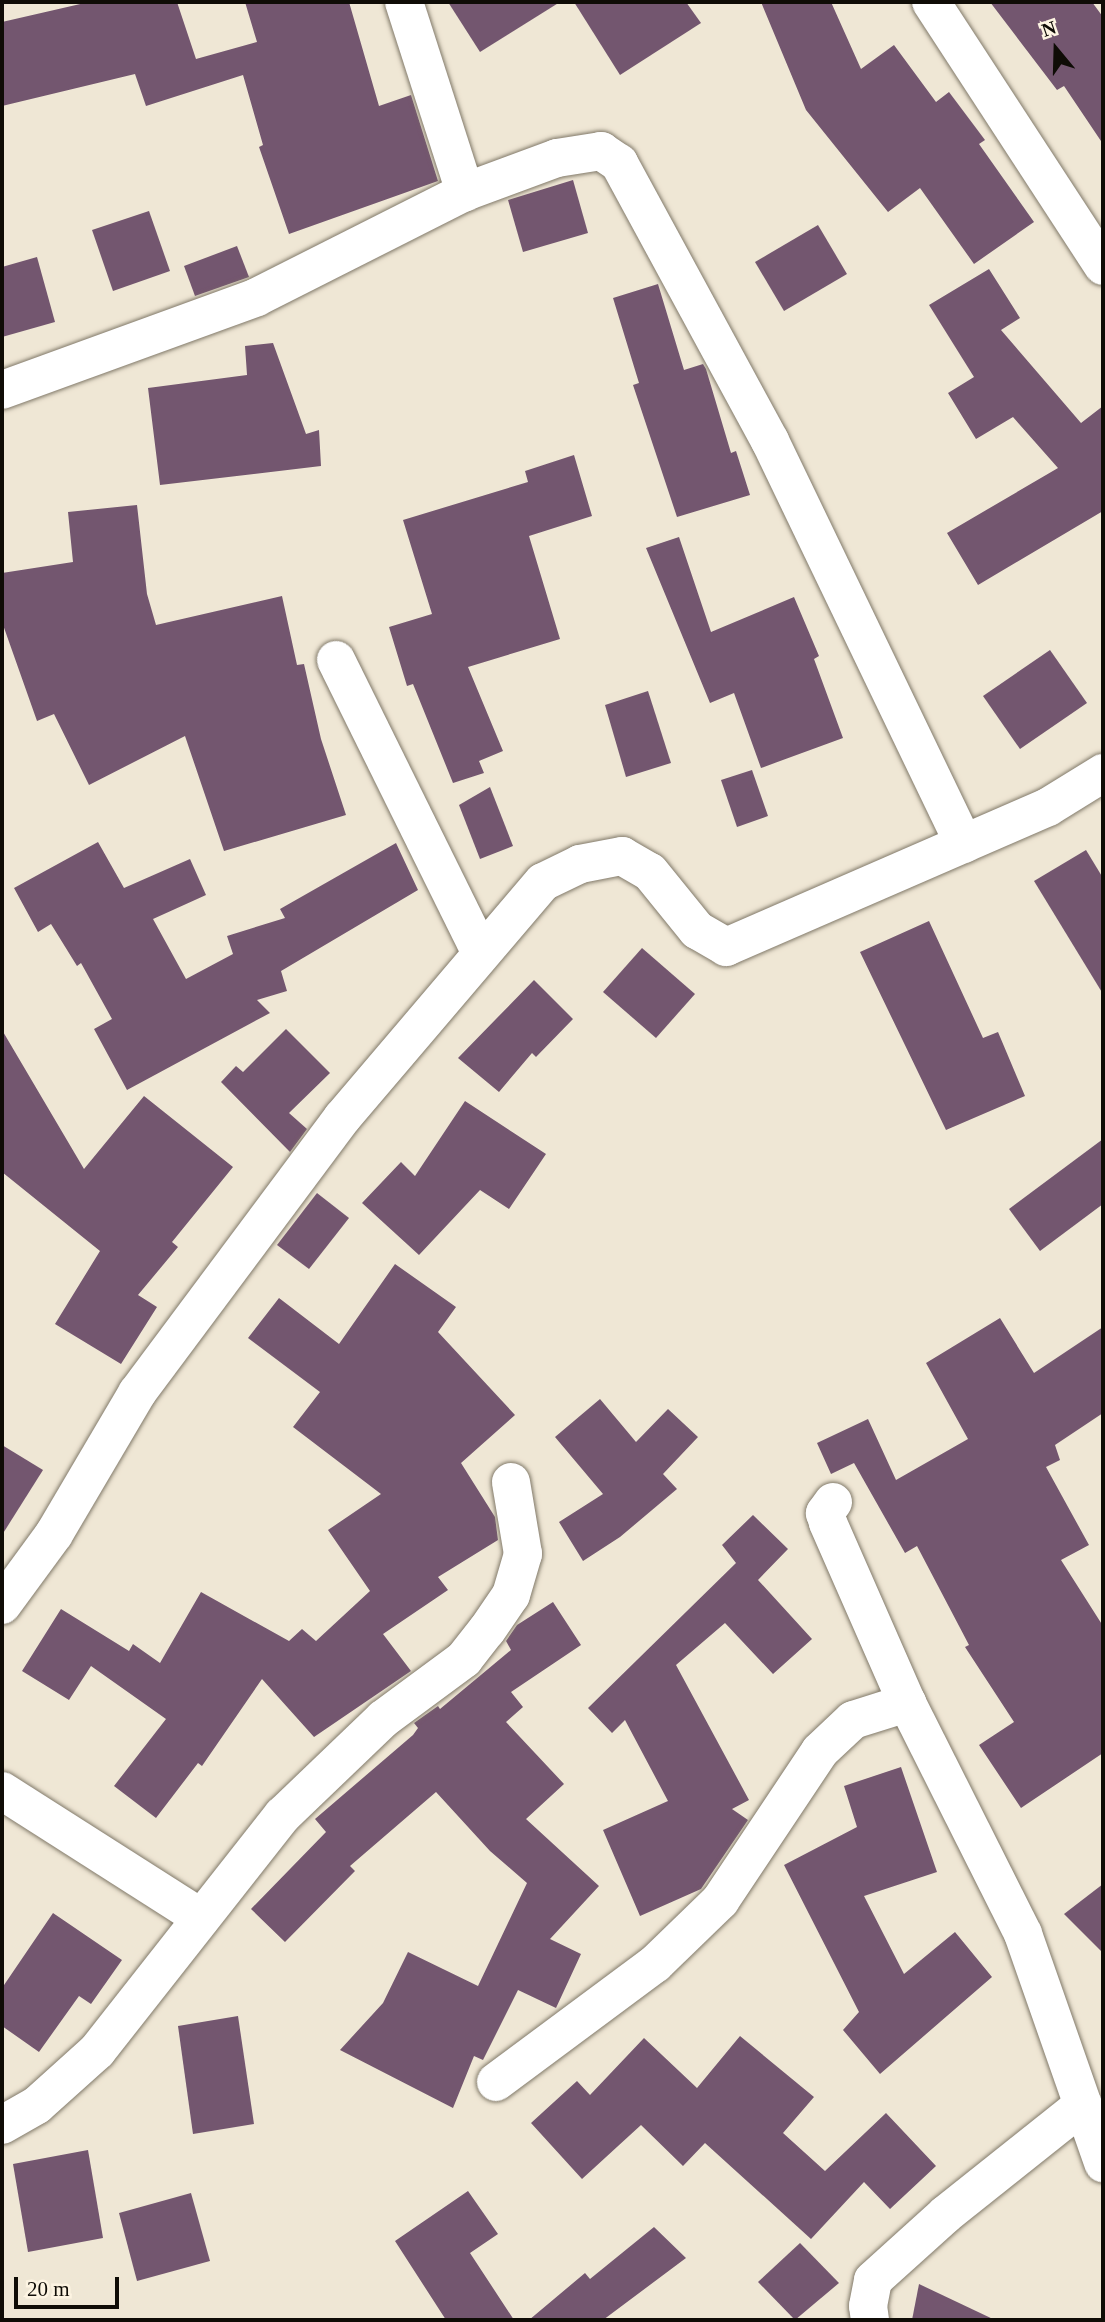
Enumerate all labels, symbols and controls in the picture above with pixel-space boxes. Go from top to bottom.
north arrow [1021,14,1091,84]
text: N [1039,17,1059,41]
scale bar [18,2262,122,2306]
text: 20 m [27,2277,70,2301]

